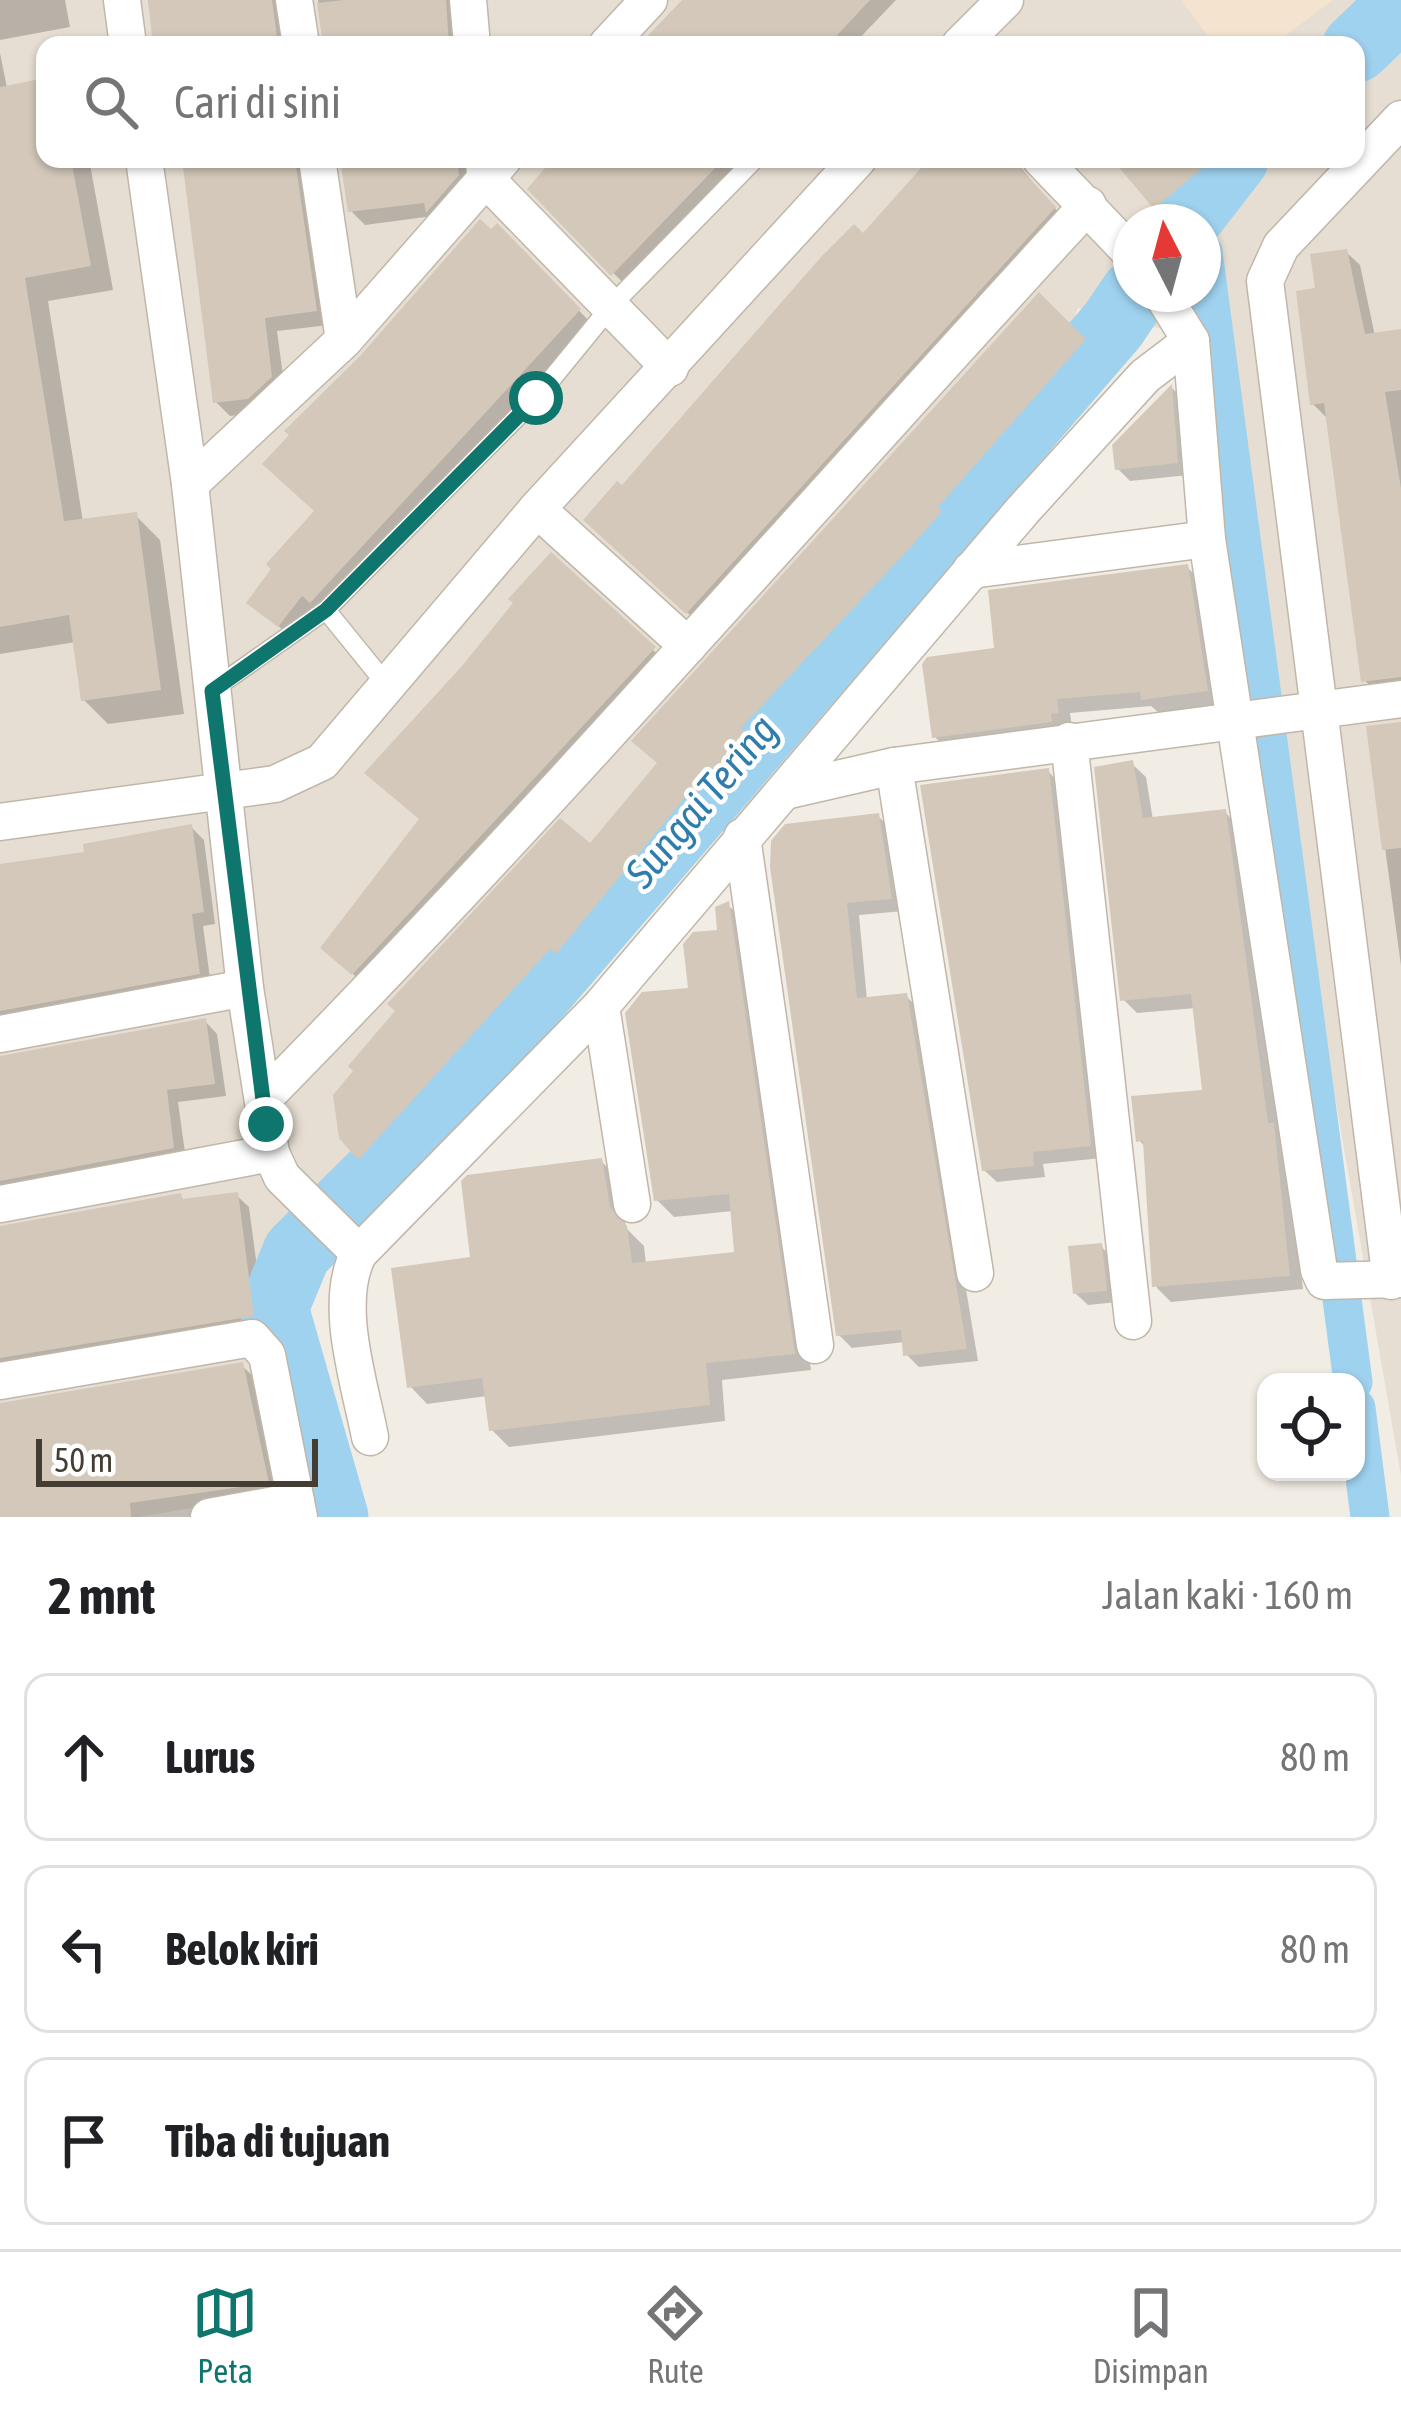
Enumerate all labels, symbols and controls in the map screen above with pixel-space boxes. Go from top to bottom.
search box [36,36,1365,168]
icon: search [78,69,144,135]
text: Cari di sini [174,76,341,128]
north arrow [1113,204,1221,312]
route start [509,371,563,425]
water label: Sungai Tering [615,705,787,897]
route end [239,1097,293,1151]
map controls [1257,1373,1365,1481]
button: locate [1257,1373,1365,1481]
scale bar [36,1433,318,1486]
text: 50 m [54,1441,113,1479]
text: 2 mnt [48,1566,155,1625]
text: Jalan kaki · 160 m [1102,1573,1353,1617]
icon: ahead [51,1724,117,1790]
text: Lurus [165,1731,255,1783]
text: 80 m [1280,1735,1350,1779]
icon: left [51,1916,117,1982]
text: Belok kiri [165,1923,319,1975]
text: 80 m [1280,1927,1350,1971]
icon: arrive [51,2108,117,2174]
text: Tiba di tujuan [165,2115,390,2167]
tab: Peta [192,2280,258,2390]
tab: Rute [642,2280,708,2390]
tab: Disimpan [1093,2280,1209,2390]

